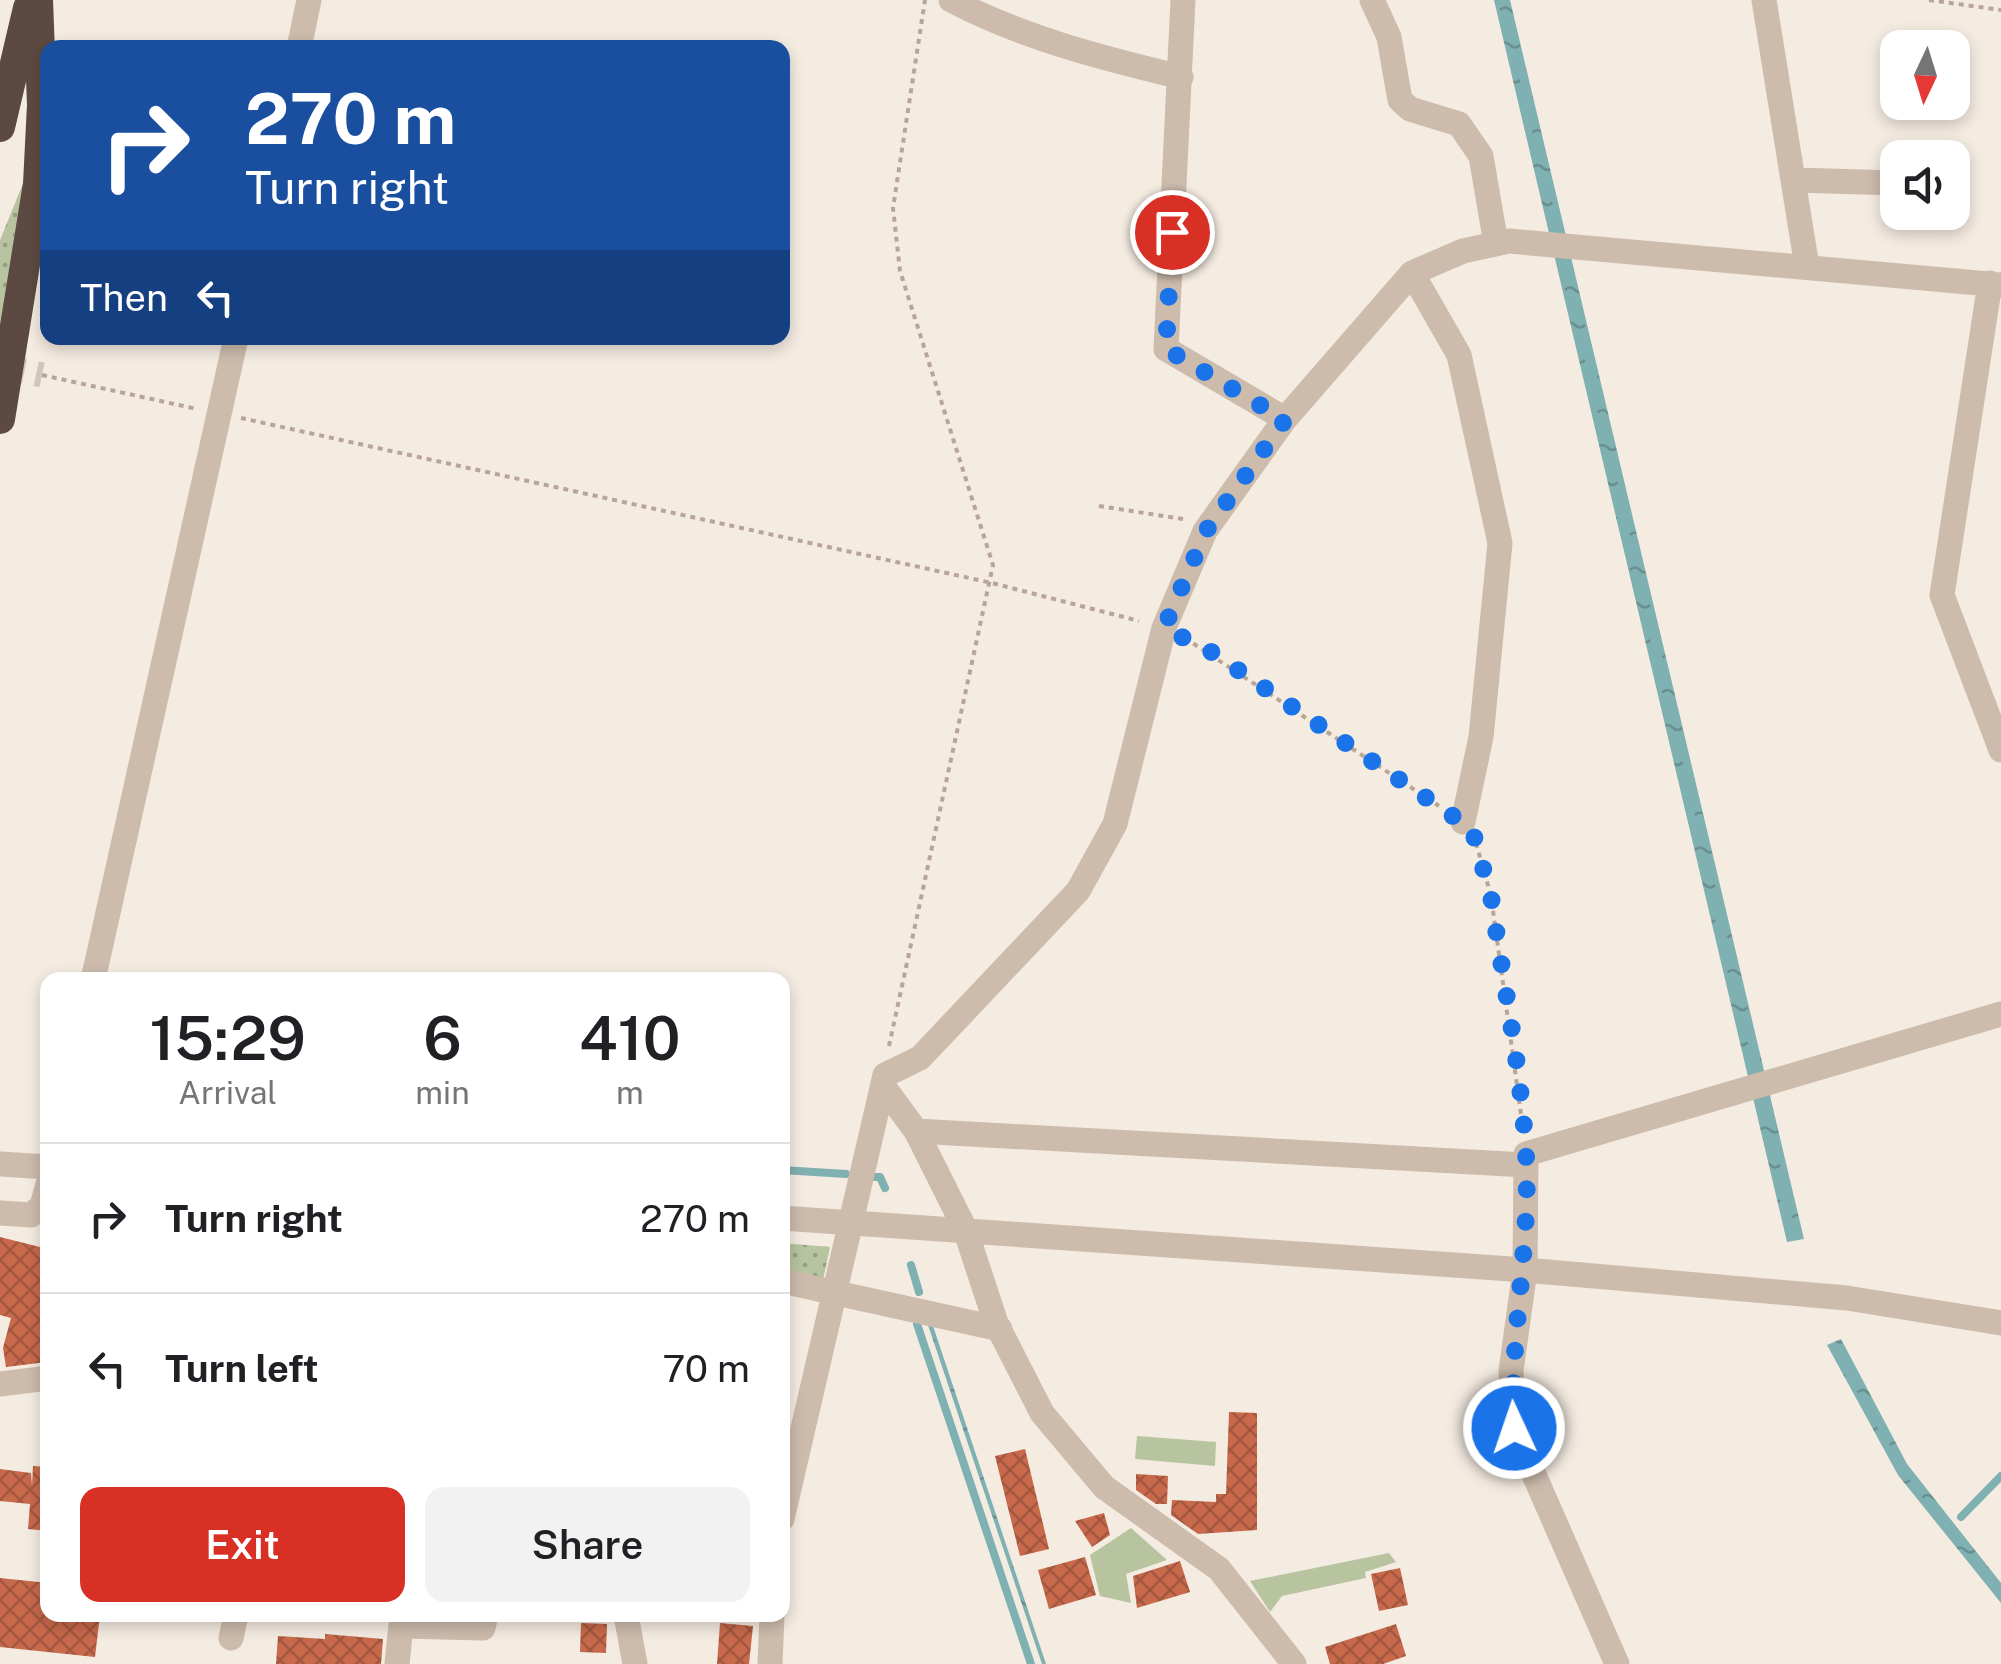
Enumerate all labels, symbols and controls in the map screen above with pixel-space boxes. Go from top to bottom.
north arrow [1880,30,1970,120]
map controls [1880,30,1970,230]
text: 270 m [245,77,456,160]
icon: right [80,80,210,210]
button: sound [1880,140,1970,230]
text: Turn right [245,161,449,214]
pin [1130,190,1215,275]
icon: arrive [1145,205,1200,260]
icon: left [188,270,243,325]
text: Then [80,275,168,320]
text: 15:29 [149,1003,306,1074]
text: 6 [423,1003,462,1074]
text: 410 [579,1003,681,1074]
text: Arrival [178,1074,277,1111]
text: min [415,1074,470,1111]
text: m [616,1074,644,1111]
icon: right [80,1191,135,1246]
text: Turn right [165,1196,343,1241]
text: 270 m [640,1196,750,1241]
icon: left [80,1341,135,1396]
text: Turn left [165,1346,319,1391]
text: 70 m [663,1346,750,1391]
position arrow [1462,1376,1566,1480]
button: Exit [80,1487,405,1602]
button: Share [425,1487,750,1602]

